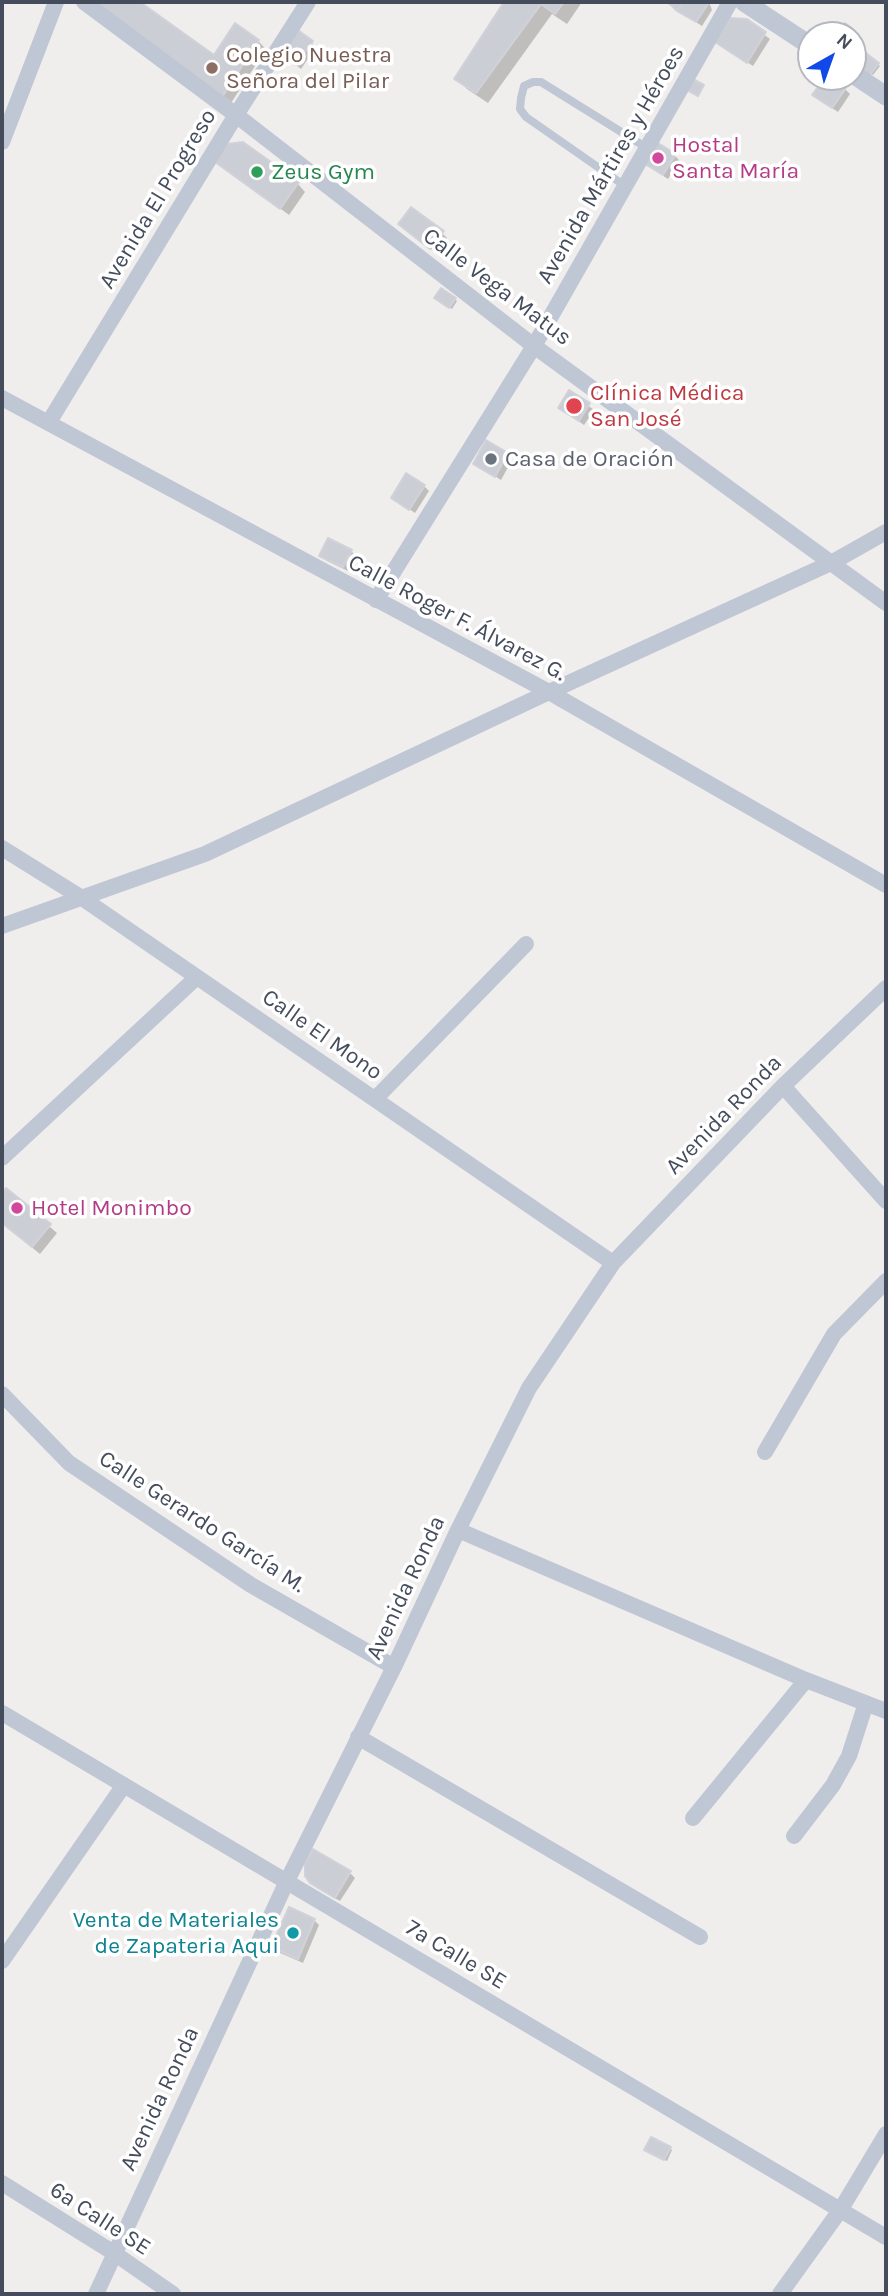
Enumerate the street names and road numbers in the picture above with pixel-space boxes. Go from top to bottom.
street label: Avenida Mártires y Héroes [531,41,691,289]
street label: Avenida El Progreso [93,104,223,294]
street label: Calle Vega Matus [417,222,577,352]
street label: Calle Roger F. Álvarez G. [343,549,571,687]
street label: Calle El Mono [257,983,387,1087]
street label: Avenida Ronda [660,1050,788,1180]
street label: Calle Gerardo García M. [94,1445,310,1599]
street label: Avenida Ronda [361,1512,451,1664]
street label: 7a Calle SE [401,1914,511,1996]
street label: Avenida Ronda [115,2023,205,2175]
street label: 6a Calle SE [44,2176,156,2262]

